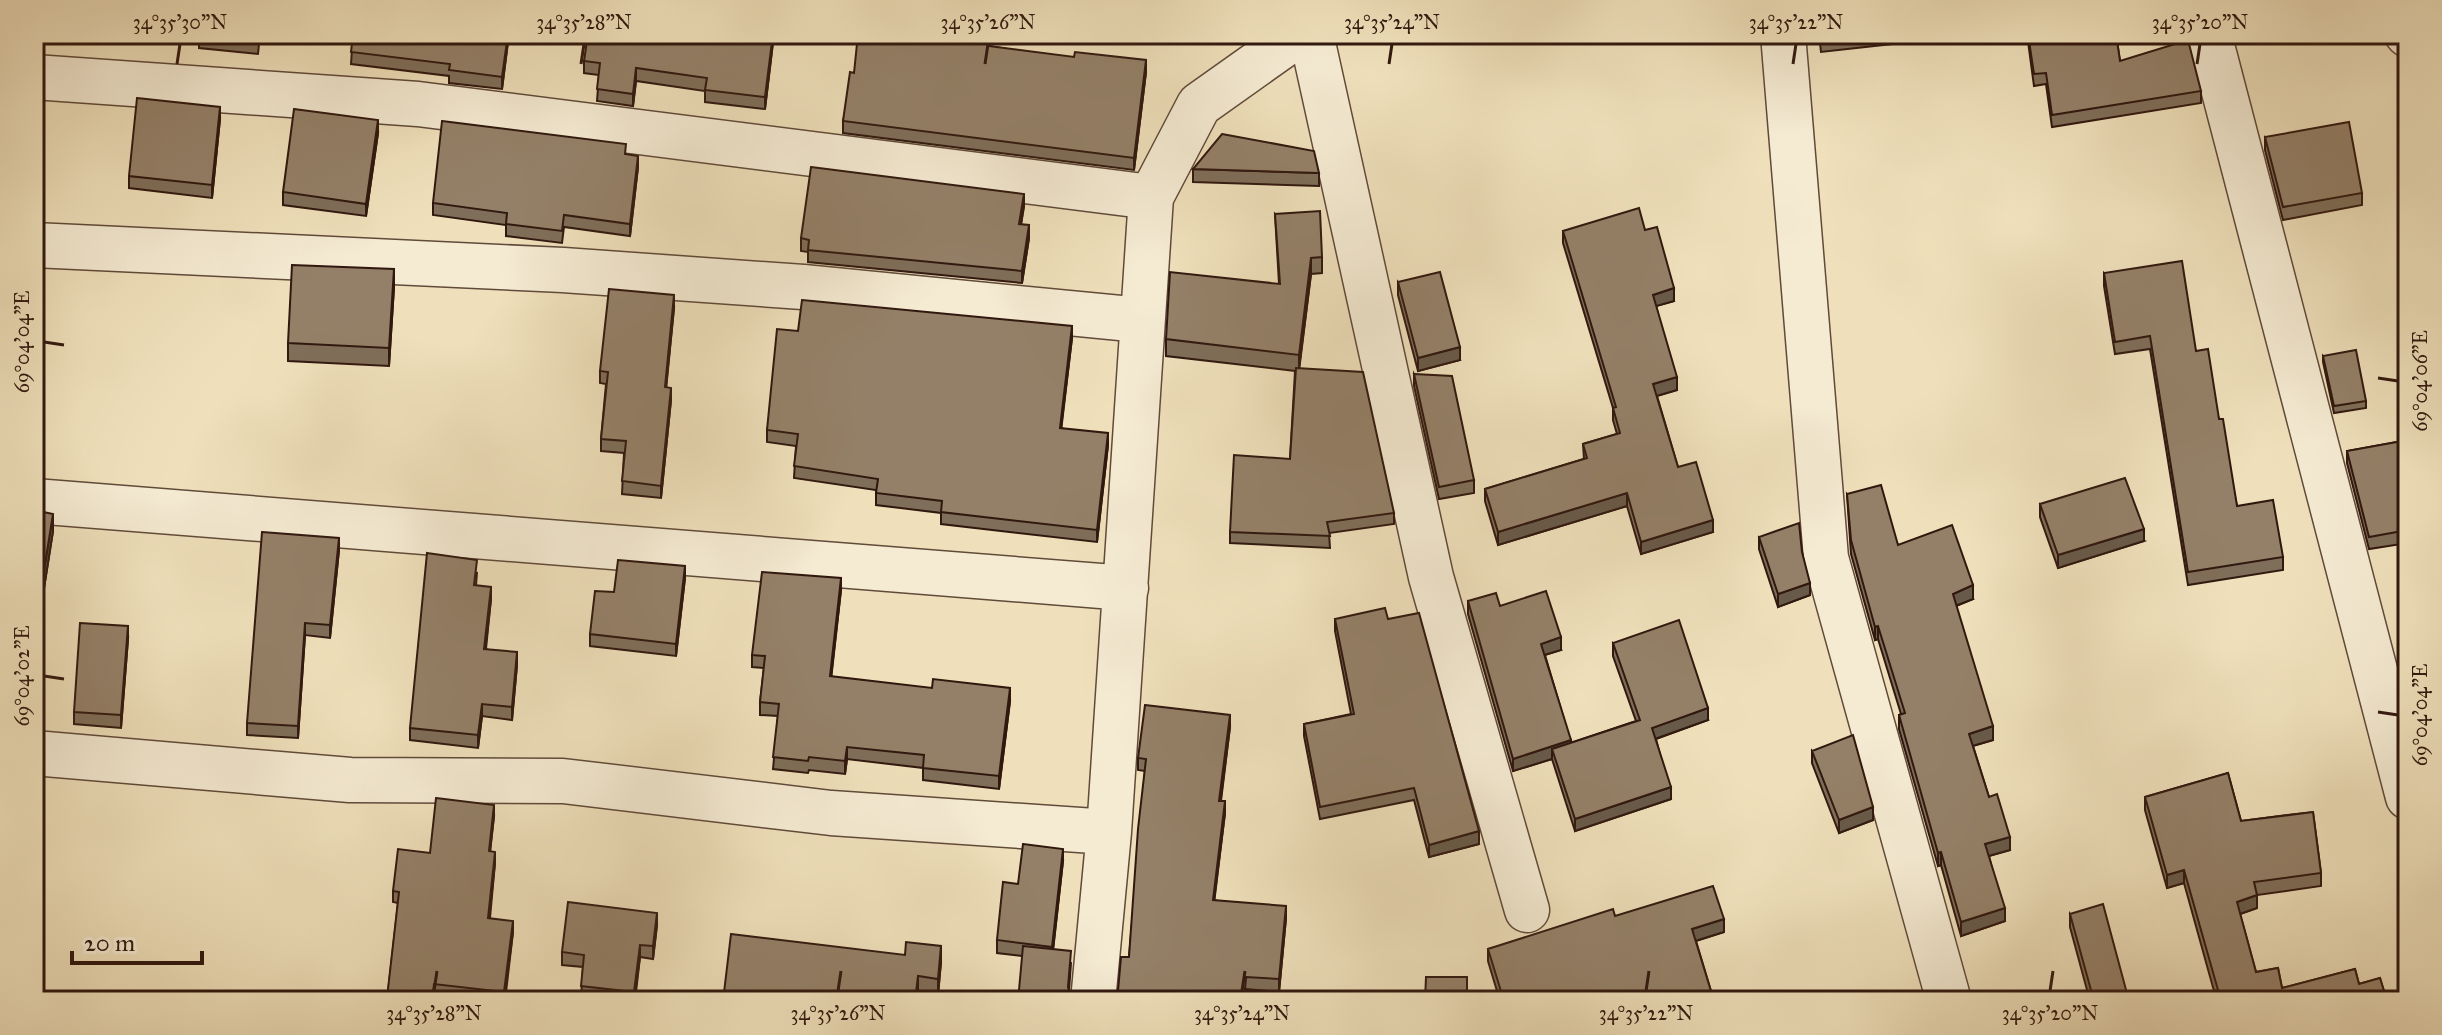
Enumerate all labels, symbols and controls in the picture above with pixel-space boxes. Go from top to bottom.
text: 34°35'30"N [133,10,227,34]
text: 34°35'28"N [536,10,632,34]
text: 34°35'26"N [940,10,1036,34]
text: 34°35'24"N [1344,10,1440,34]
text: 34°35'22"N [1749,10,1843,34]
text: 34°35'20"N [2152,10,2248,34]
text: 69°04'04"E [10,291,34,393]
text: 69°04'06"E [2408,330,2432,432]
text: 69°04'02"E [10,625,34,727]
text: 69°04'04"E [2408,664,2432,766]
scale bar [72,915,202,965]
text: 20 m [84,928,135,958]
text: 34°35'28"N [386,1001,482,1025]
text: 34°35'26"N [790,1001,886,1025]
text: 34°35'24"N [1194,1001,1290,1025]
text: 34°35'22"N [1599,1001,1693,1025]
text: 34°35'20"N [2002,1001,2098,1025]

